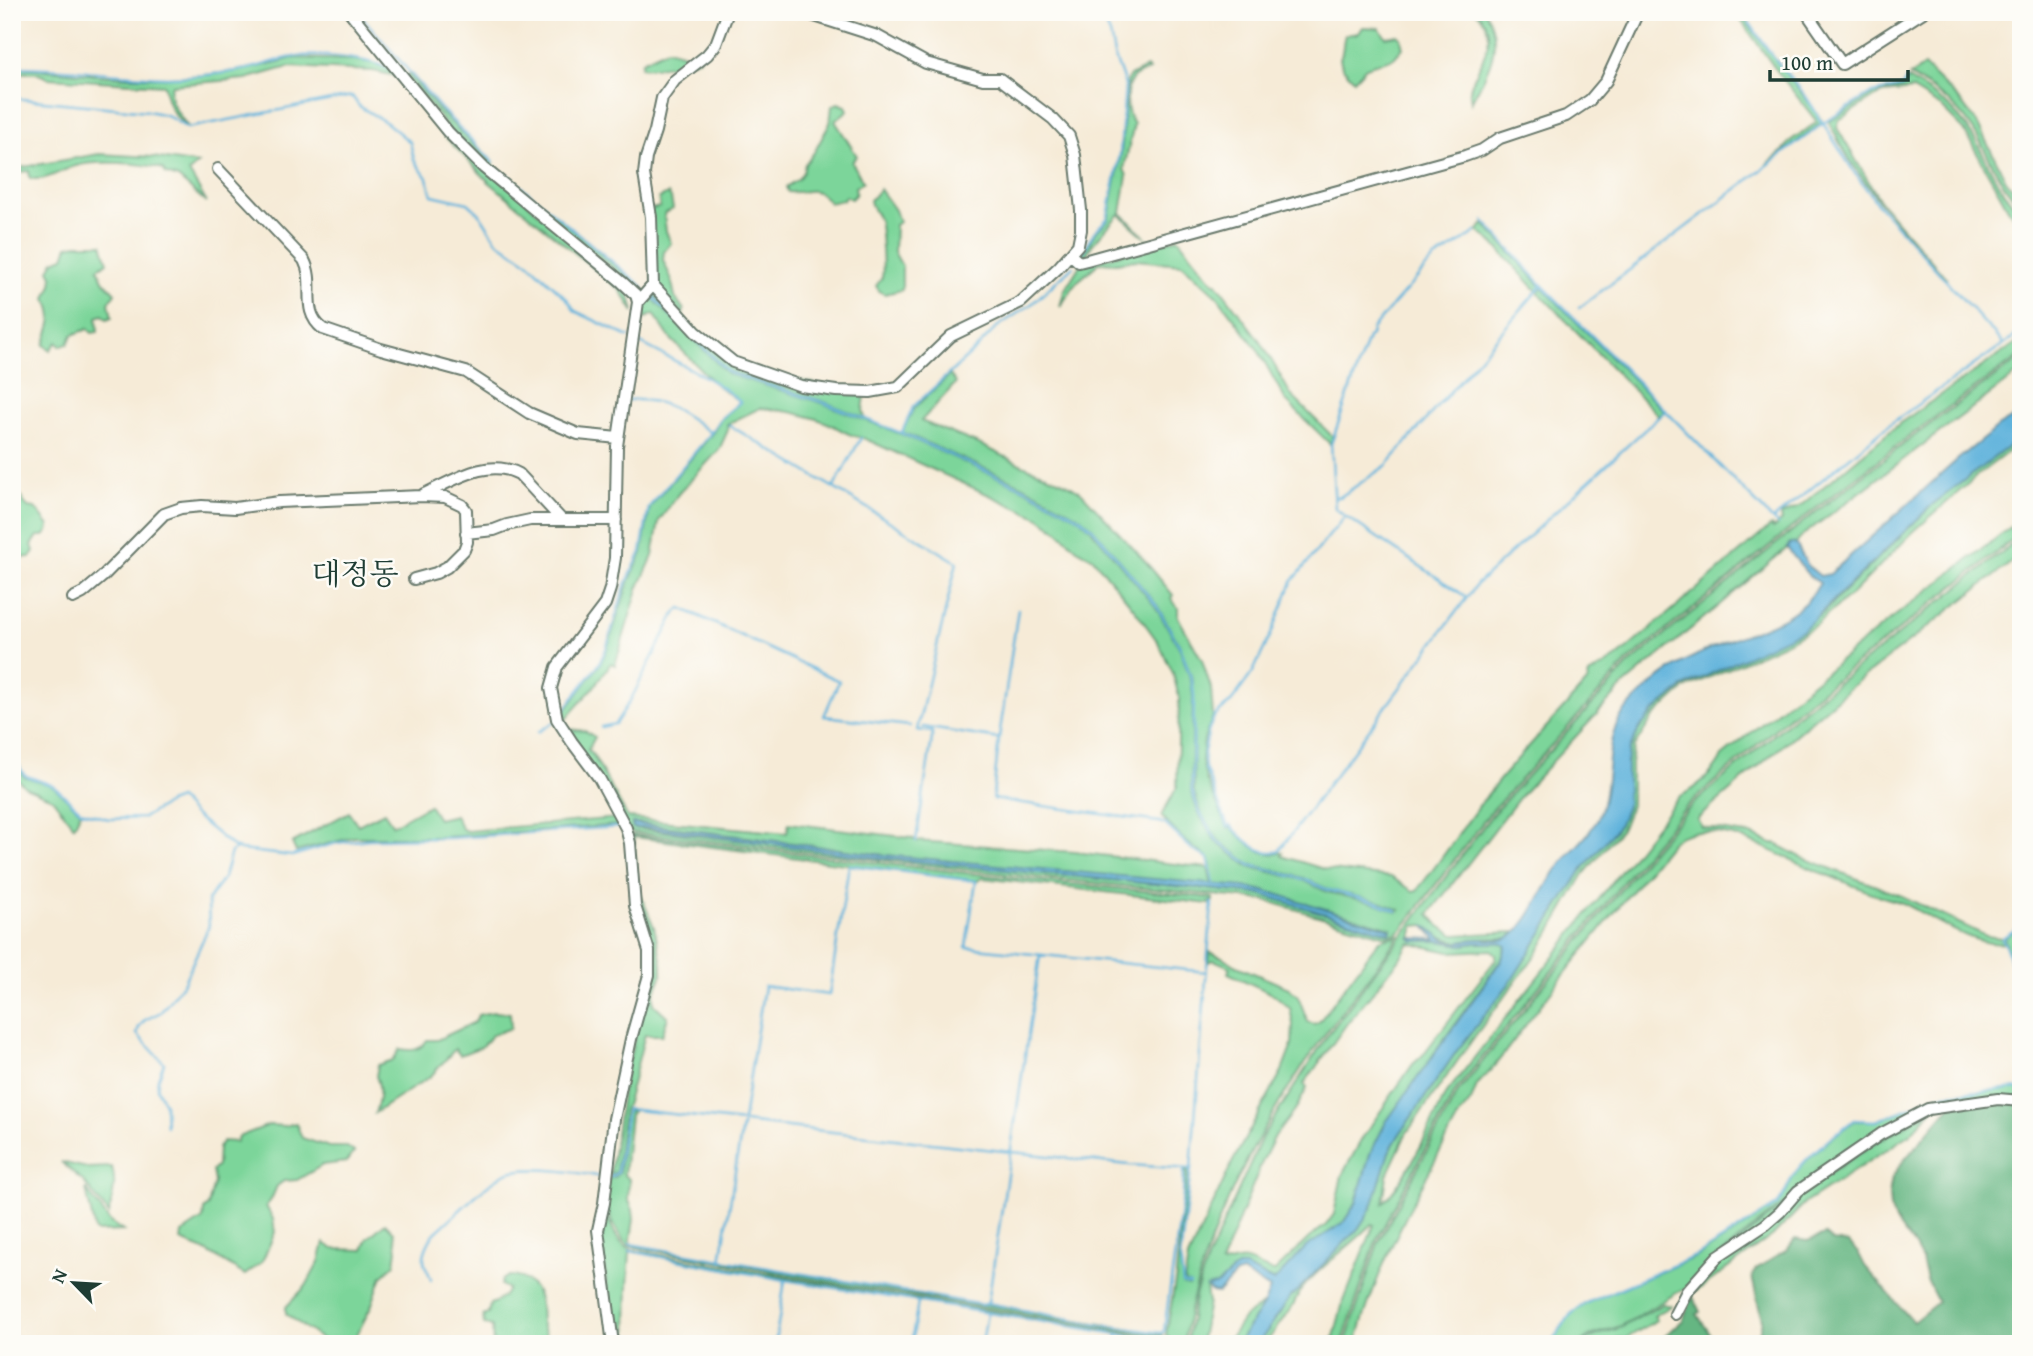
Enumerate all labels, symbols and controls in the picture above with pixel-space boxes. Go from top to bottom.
scale bar [1770,38,1909,82]
text: 100 m [1781,47,1833,78]
district label: 대정동 [312,551,398,595]
north arrow [38,1248,108,1318]
text: N [43,1264,74,1287]

